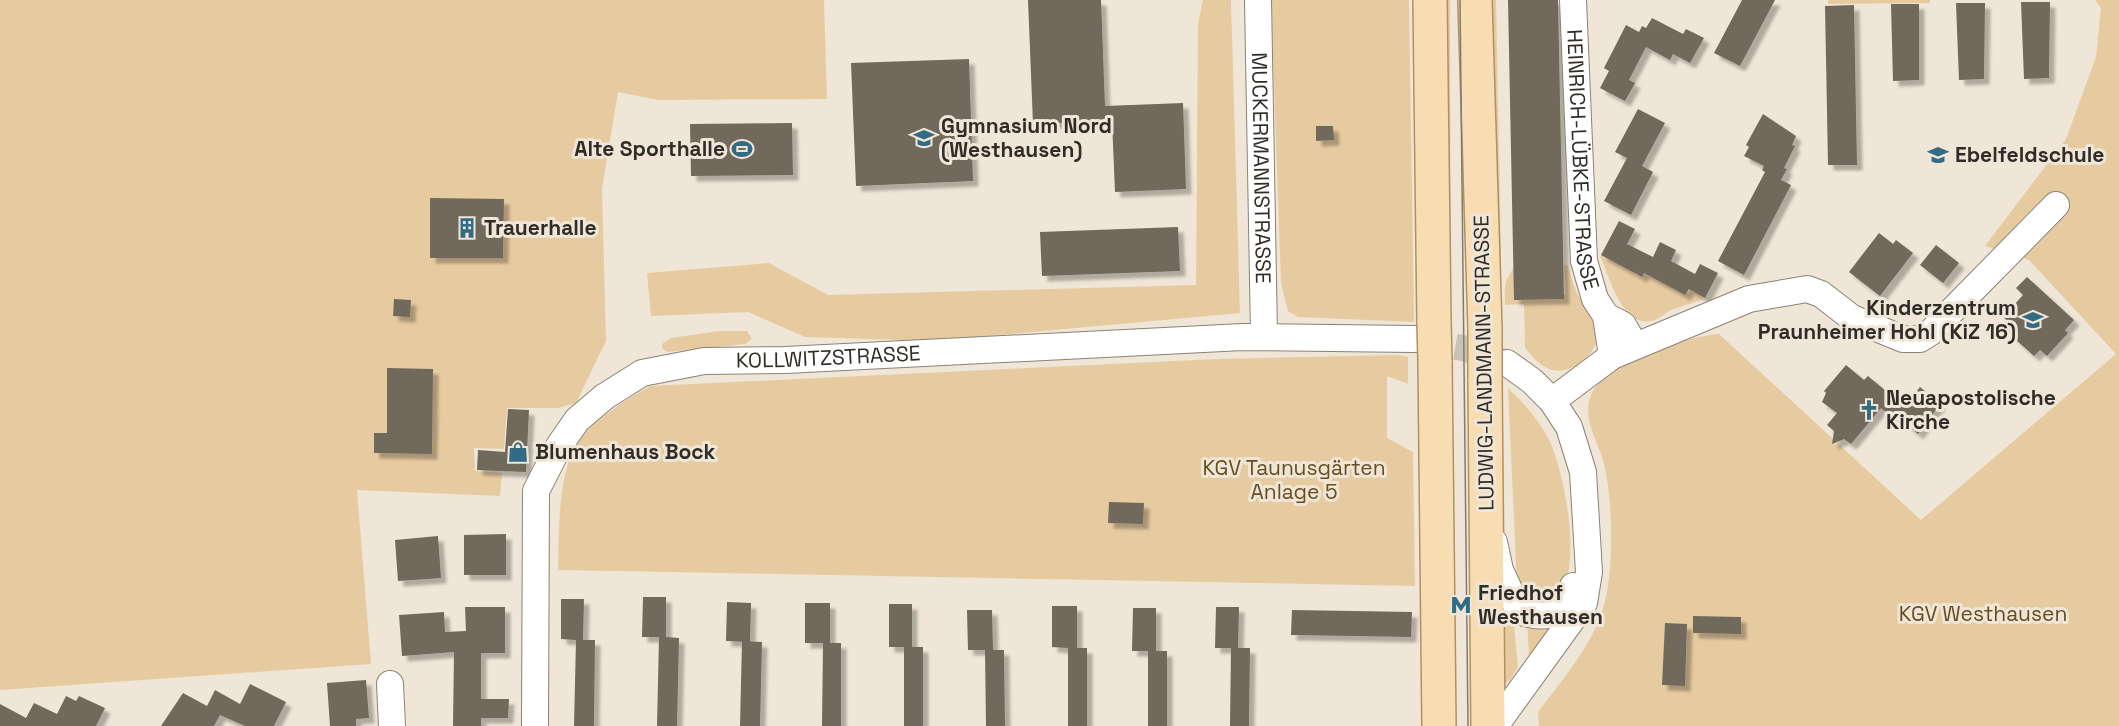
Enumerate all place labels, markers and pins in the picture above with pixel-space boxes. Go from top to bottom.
place label: Gymnasium Nord (Westhausen) [941,112,1112,163]
school or university icon: Gymnasium Nord (Westhausen) [912,126,936,150]
place label: Alte Sporthalle [574,135,725,162]
sports icon: Alte Sporthalle [730,137,754,161]
place label: Ebelfeldschule [1955,141,2104,168]
school or university icon: Ebelfeldschule [1926,143,1950,167]
place label: Trauerhalle [484,214,597,241]
building icon: Trauerhalle [455,216,479,240]
place label: Kinderzentrum Praunheimer Hohl (KiZ 16) [1758,294,2016,345]
school or university icon: Kinderzentrum Praunheimer Hohl (KiZ 16) [2021,308,2045,332]
place label: Neuapostolische Kirche [1886,384,2056,435]
church icon: Neuapostolische Kirche [1857,398,1881,422]
place label: Blumenhaus Bock [535,438,716,465]
shop icon: Blumenhaus Bock [506,440,530,464]
place label: Friedhof Westhausen [1478,579,1603,630]
metro station icon: Friedhof Westhausen [1449,593,1473,617]

